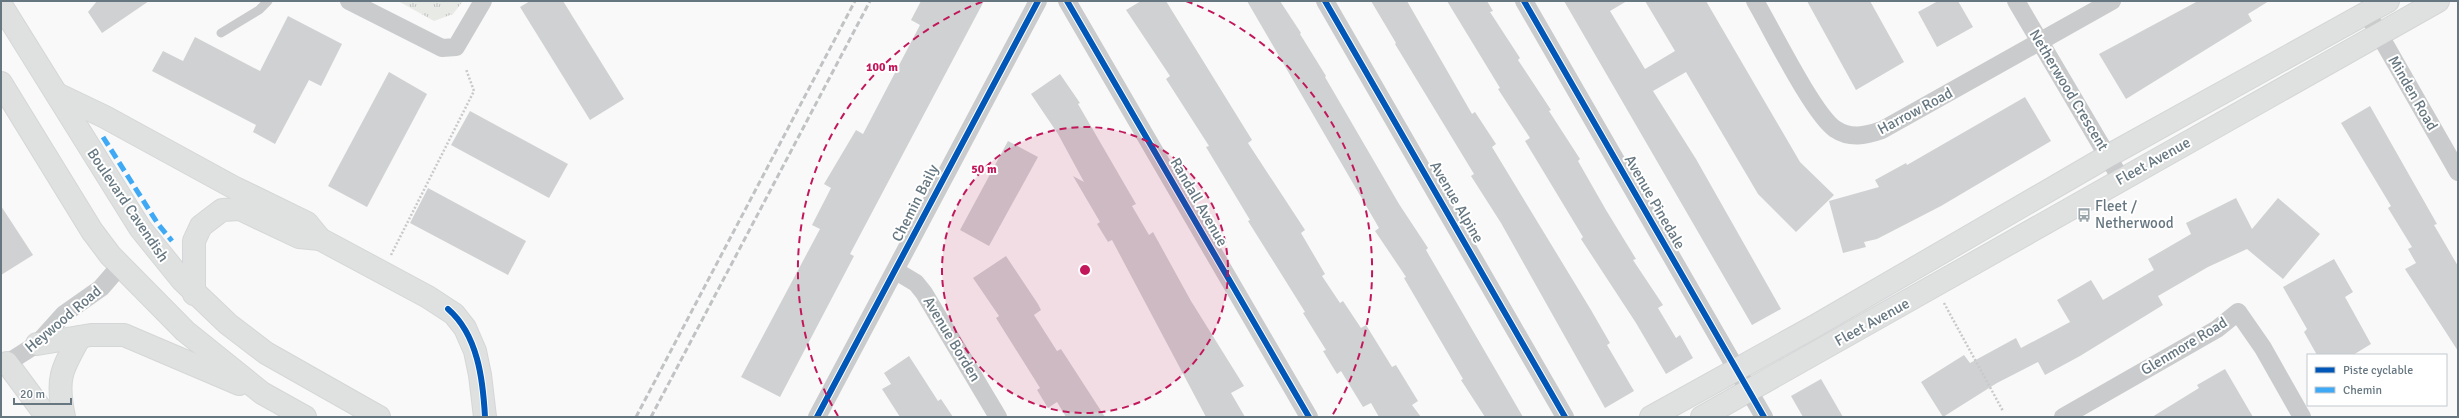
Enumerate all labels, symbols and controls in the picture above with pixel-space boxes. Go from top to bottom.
street label: Netherwood Crescent [2026,26,2112,154]
street label: Minden Road [2384,52,2442,134]
text: 100 m [866,60,898,75]
street label: Harrow Road [1874,84,1956,138]
street label: Fleet Avenue [2113,133,2193,189]
street label: Boulevard Cavendish [83,145,173,265]
street label: Avenue Pinedale [1621,152,1689,252]
street label: Randall Avenue [1166,155,1232,249]
street label: Avenue Alpine [1426,158,1488,246]
street label: Chemin Baily [888,161,942,245]
text: 50 m [971,162,997,177]
place label: Fleet / Netherwood [2095,197,2174,232]
bus stop icon: Fleet / Netherwood [2076,207,2092,223]
centre of rings [1078,263,1092,277]
street label: Heywood Road [21,282,105,356]
street label: Avenue Borden [920,293,984,385]
street label: Fleet Avenue [1832,294,1912,350]
street label: Glenmore Road [2138,313,2230,379]
legend [2307,354,2447,406]
text: Piste cyclable [2343,363,2413,378]
scale bar [14,380,71,406]
text: Chemin [2343,383,2382,398]
text: 20 m [20,387,45,402]

